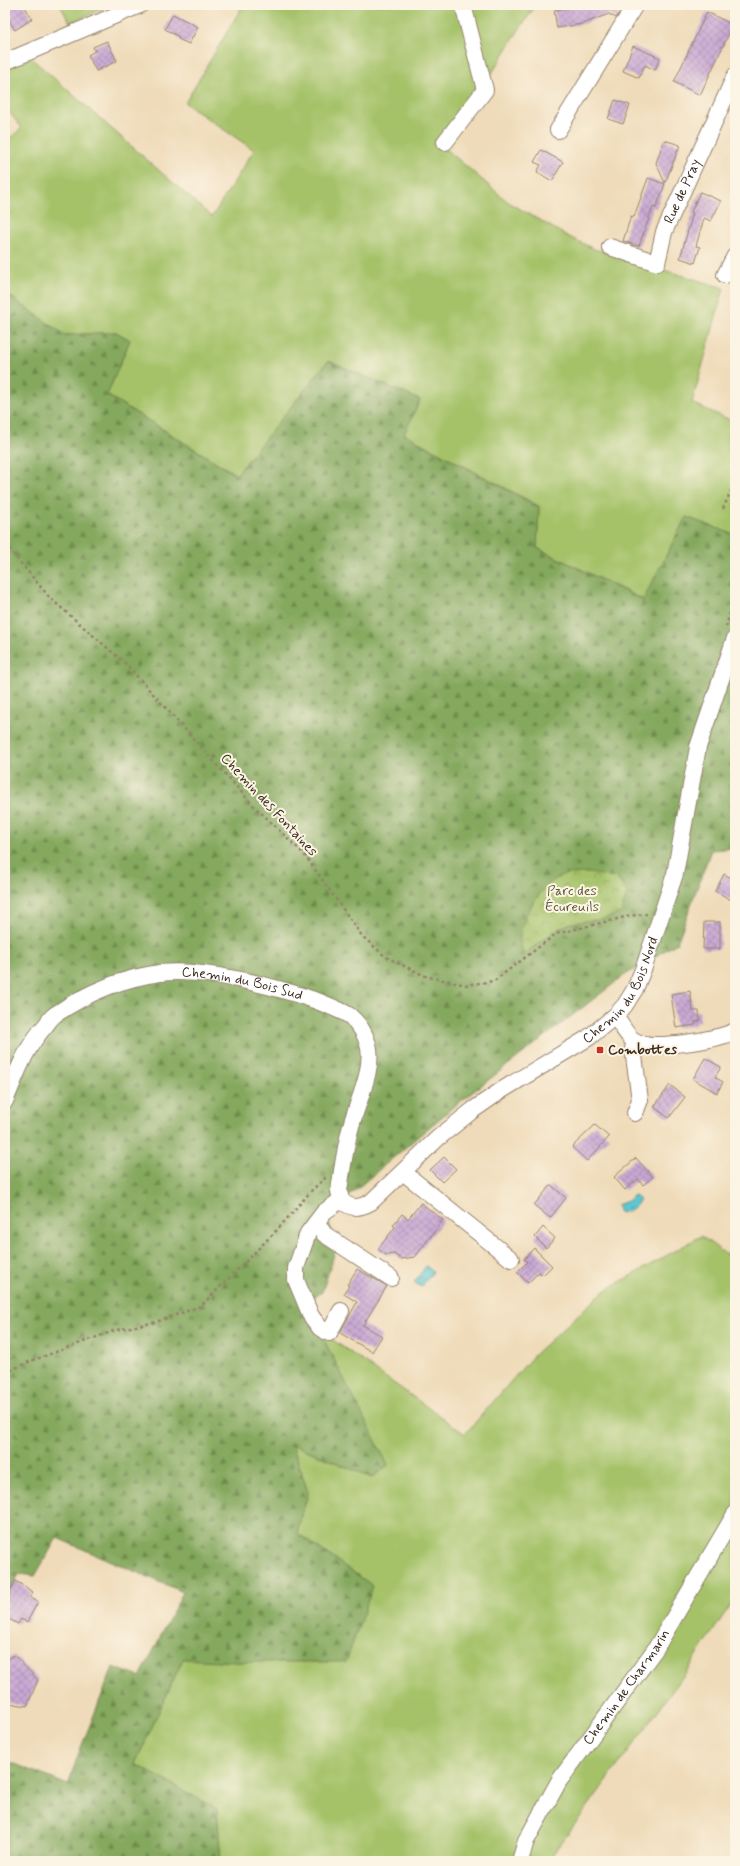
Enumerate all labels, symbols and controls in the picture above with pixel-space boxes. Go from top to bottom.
street label: Rue de Pray [660,156,705,227]
street label: Chemin des Fontaines [217,750,321,860]
park label: Parc des Écureuils [545,882,599,916]
street label: Chemin du Bois Nord [579,934,662,1048]
street label: Chemin du Bois Sud [181,963,305,1005]
place label: Combottes [608,1041,678,1059]
marker: Combottes [595,1045,605,1055]
street label: Chemin de Charmarin [579,1626,674,1749]

